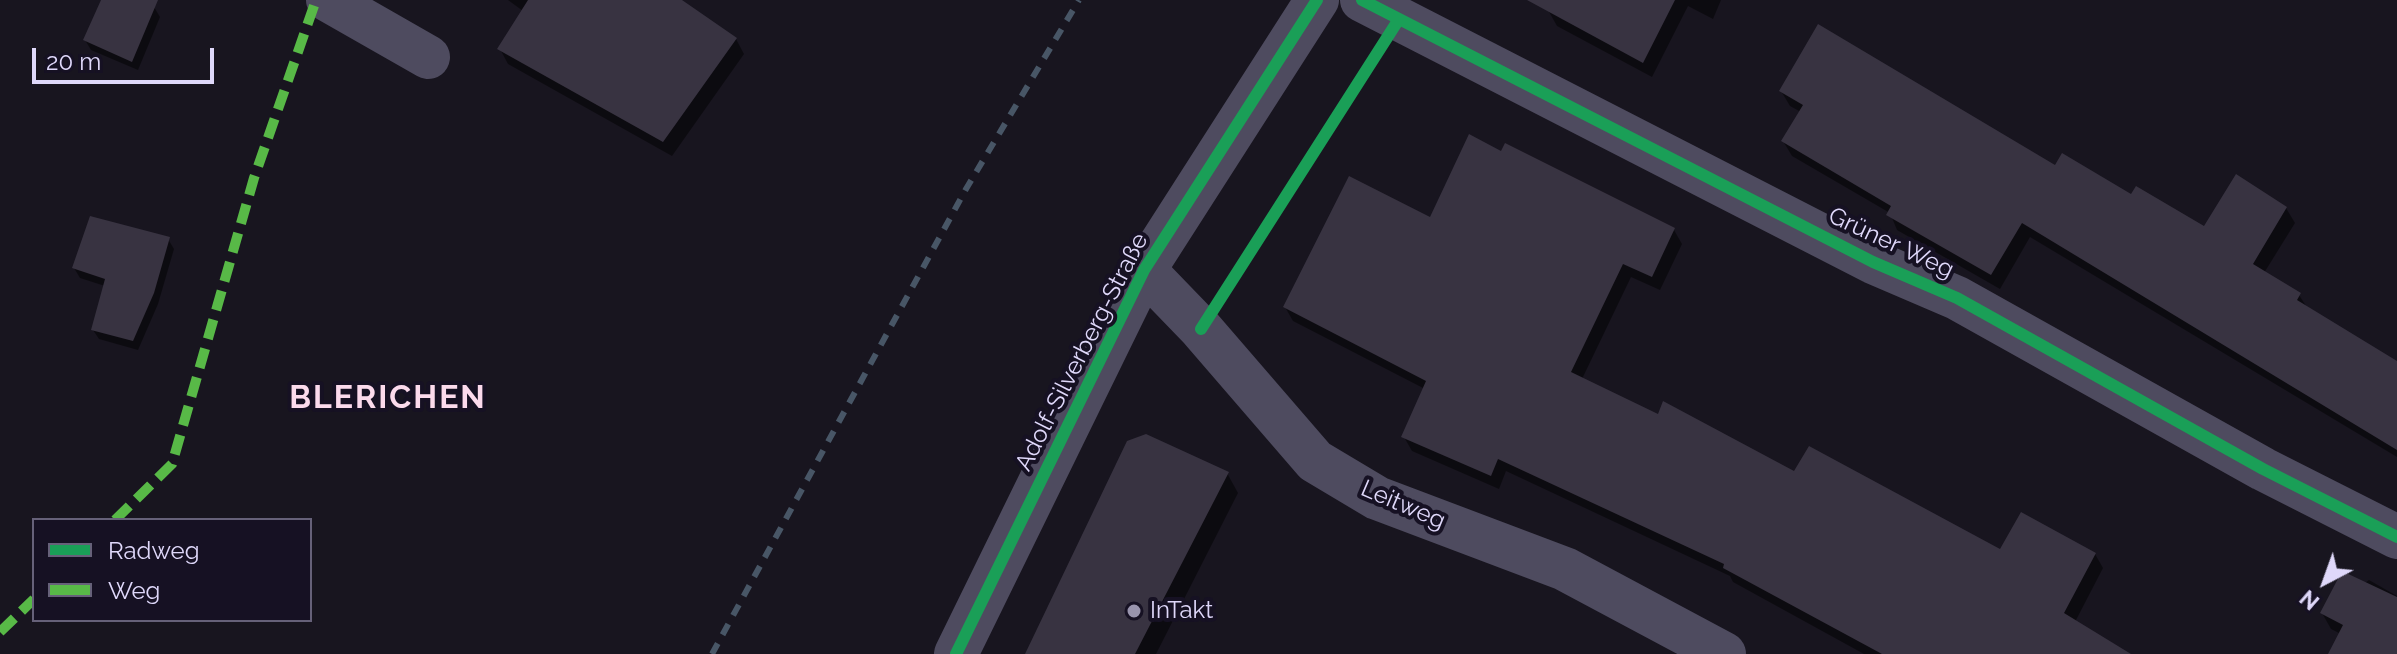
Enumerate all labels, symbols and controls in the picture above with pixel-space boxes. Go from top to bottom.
scale bar [36,32,218,82]
text: 20 m [46,47,101,76]
street label: Grüner Weg [1824,201,1958,285]
street label: Adolf-Silverberg-Straße [1009,228,1155,476]
district label: BLERICHEN [289,379,487,417]
street label: Leitweg [1356,474,1450,536]
legend [32,518,312,622]
text: Radweg [108,536,200,565]
north arrow [2285,542,2365,622]
text: Weg [108,576,160,605]
text: N [2294,585,2324,615]
place label: InTakt [1150,597,1213,625]
marker: InTakt [1125,602,1143,620]

